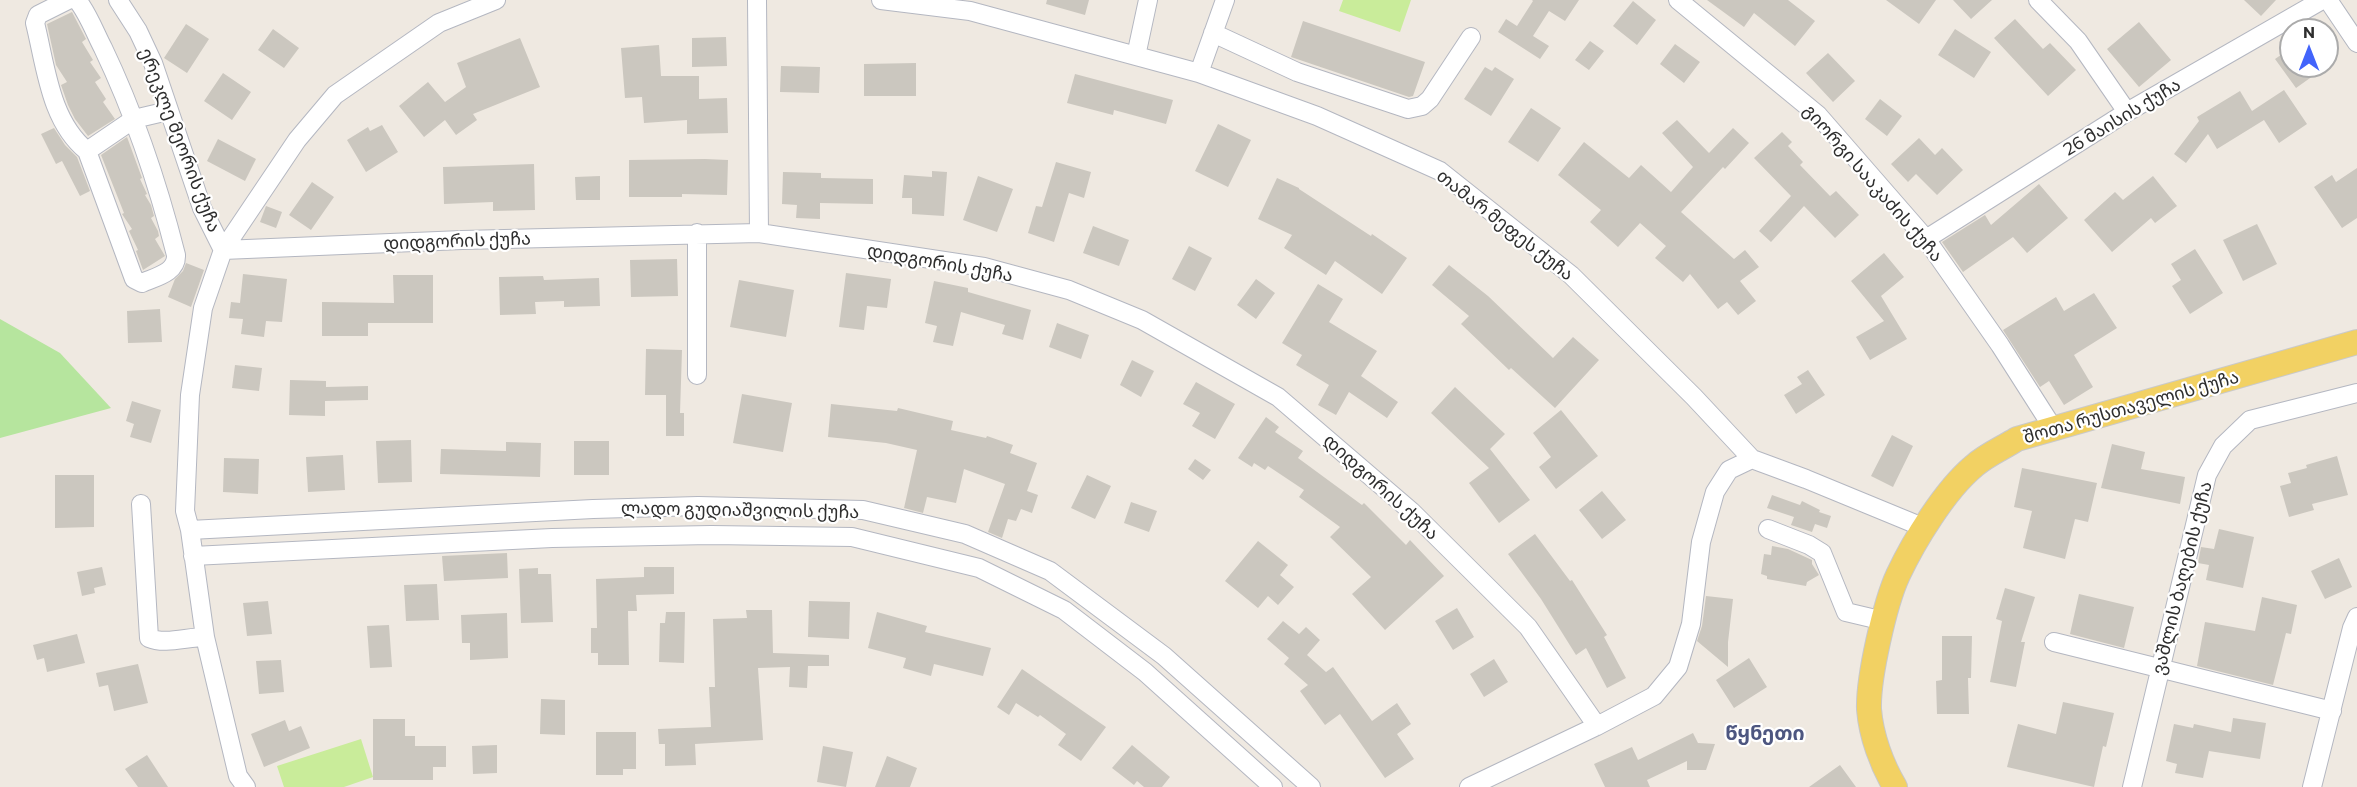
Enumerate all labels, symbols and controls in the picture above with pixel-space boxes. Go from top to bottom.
north arrow [2279,18,2339,78]
text: N [2303,22,2315,41]
street label: ერეკლე მეორის ქუჩა [135,45,225,235]
street label: 26 მაისის ქუჩა [2059,73,2185,161]
street label: გიორგი სააკაძის ქუჩა [1799,100,1947,266]
street label: თამარ მეფეს ქუჩა [1432,165,1578,285]
street label: დიდგორის ქუჩა [383,228,531,254]
street label: დიდგორის ქუჩა [865,240,1015,286]
street label: შოთა რუსთაველის ქუჩა [2021,366,2241,448]
street label: დიდგორის ქუჩა [1319,430,1443,544]
street label: ვაშლის ბაღების ქუჩა [2148,479,2216,677]
street label: ლადო გუდიაშვილის ქუჩა [621,497,859,523]
district label: წყნეთი [1725,721,1805,745]

